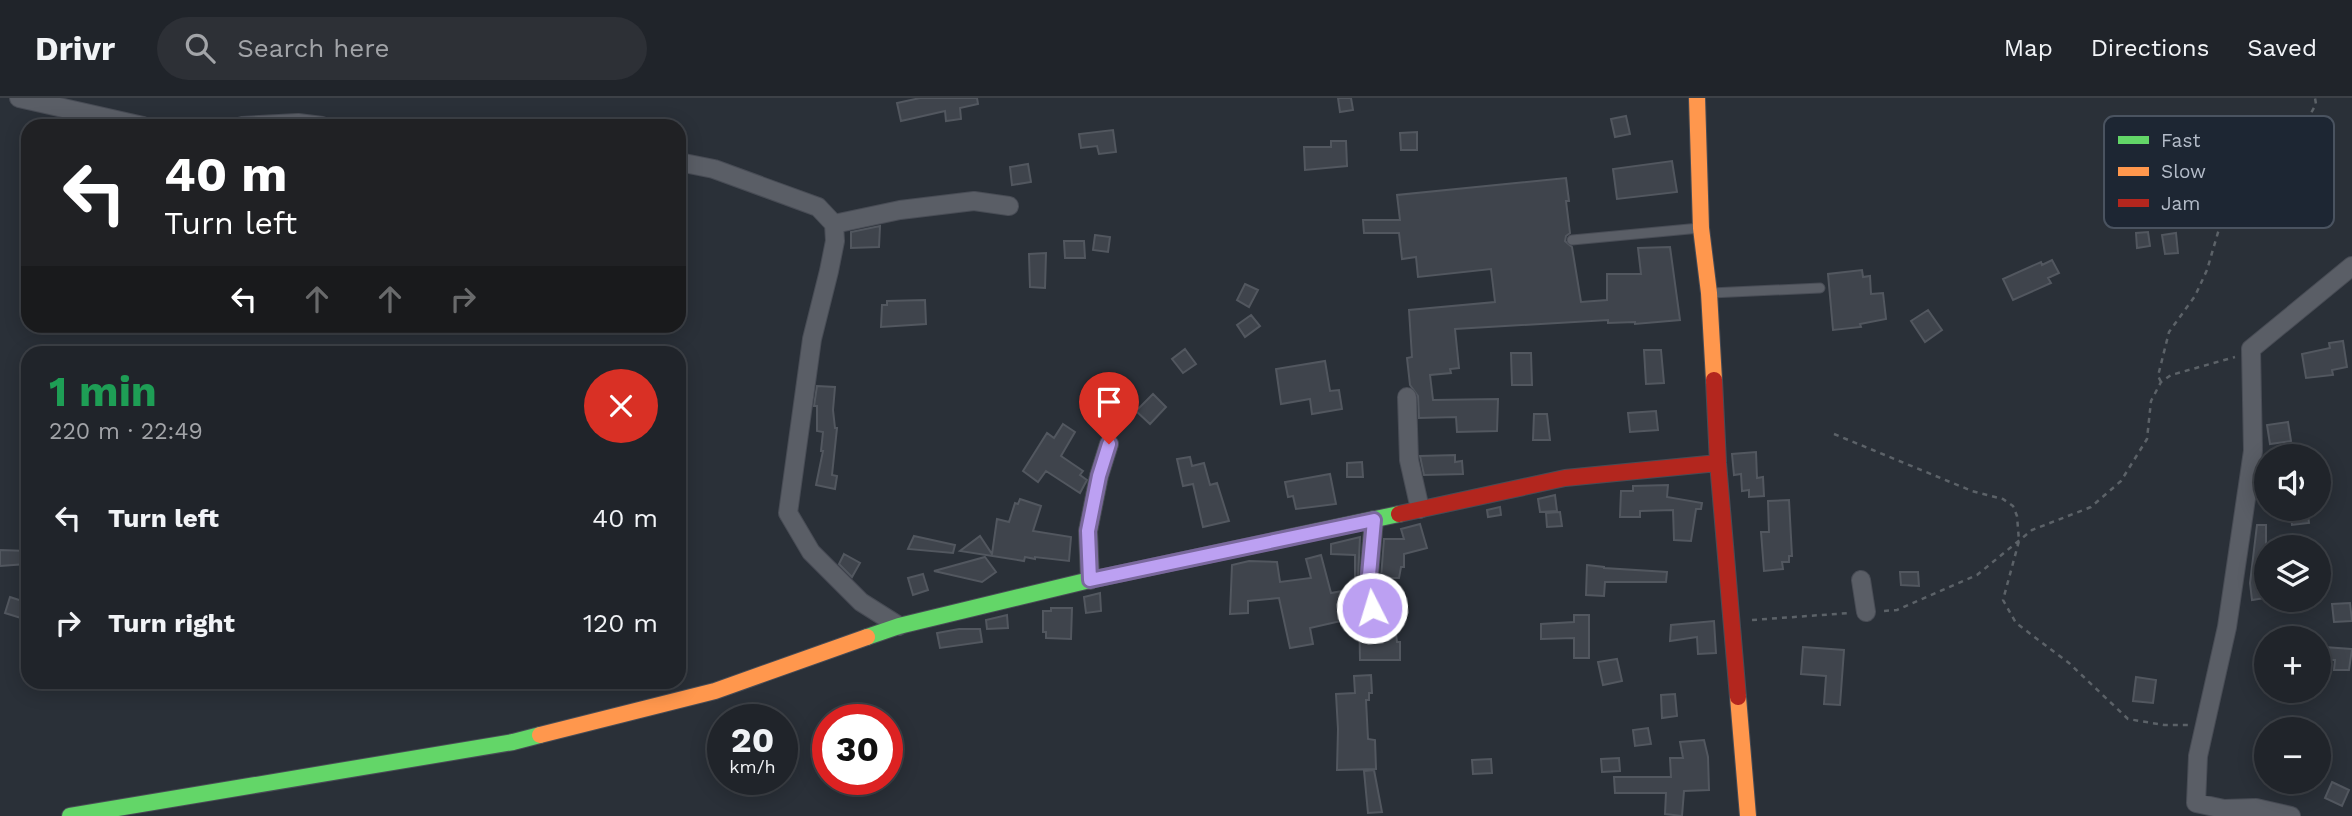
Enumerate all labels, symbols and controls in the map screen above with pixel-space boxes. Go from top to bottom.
search box [157,17,647,80]
text: Drivr [35,29,115,68]
icon: search [181,29,219,67]
text: Search here [237,33,390,63]
text: Map [2004,34,2053,62]
text: Directions [2091,34,2209,62]
text: Saved [2247,34,2317,62]
legend [2104,116,2334,228]
text: Fast [2161,129,2200,152]
text: 40 m [164,145,287,203]
icon: left [49,147,140,238]
text: Slow [2161,160,2206,183]
text: Jam [2161,192,2200,215]
text: Turn left [164,204,297,242]
icon: left [225,280,263,318]
icon: ahead [298,280,336,318]
icon: ahead [371,280,409,318]
icon: right [444,280,482,318]
text: 1 min [49,367,157,416]
button: close [584,369,658,443]
pin [1079,372,1139,444]
icon: arrive [1090,383,1128,421]
text: 220 m · 22:49 [49,418,203,445]
map controls [2254,444,2331,794]
button: sound [2254,444,2331,521]
icon: left [49,499,87,537]
text: Turn left [108,503,219,533]
text: 40 m [592,503,658,533]
button: layers [2254,535,2331,612]
position arrow [1335,571,1409,645]
icon: right [49,604,87,642]
text: Turn right [108,608,235,638]
text: 120 m [583,608,658,638]
button: + [2254,626,2331,703]
speed limit sign: 30 [812,704,903,795]
button: − [2254,717,2331,794]
text: 20 [731,719,774,761]
text: km/h [729,756,776,777]

